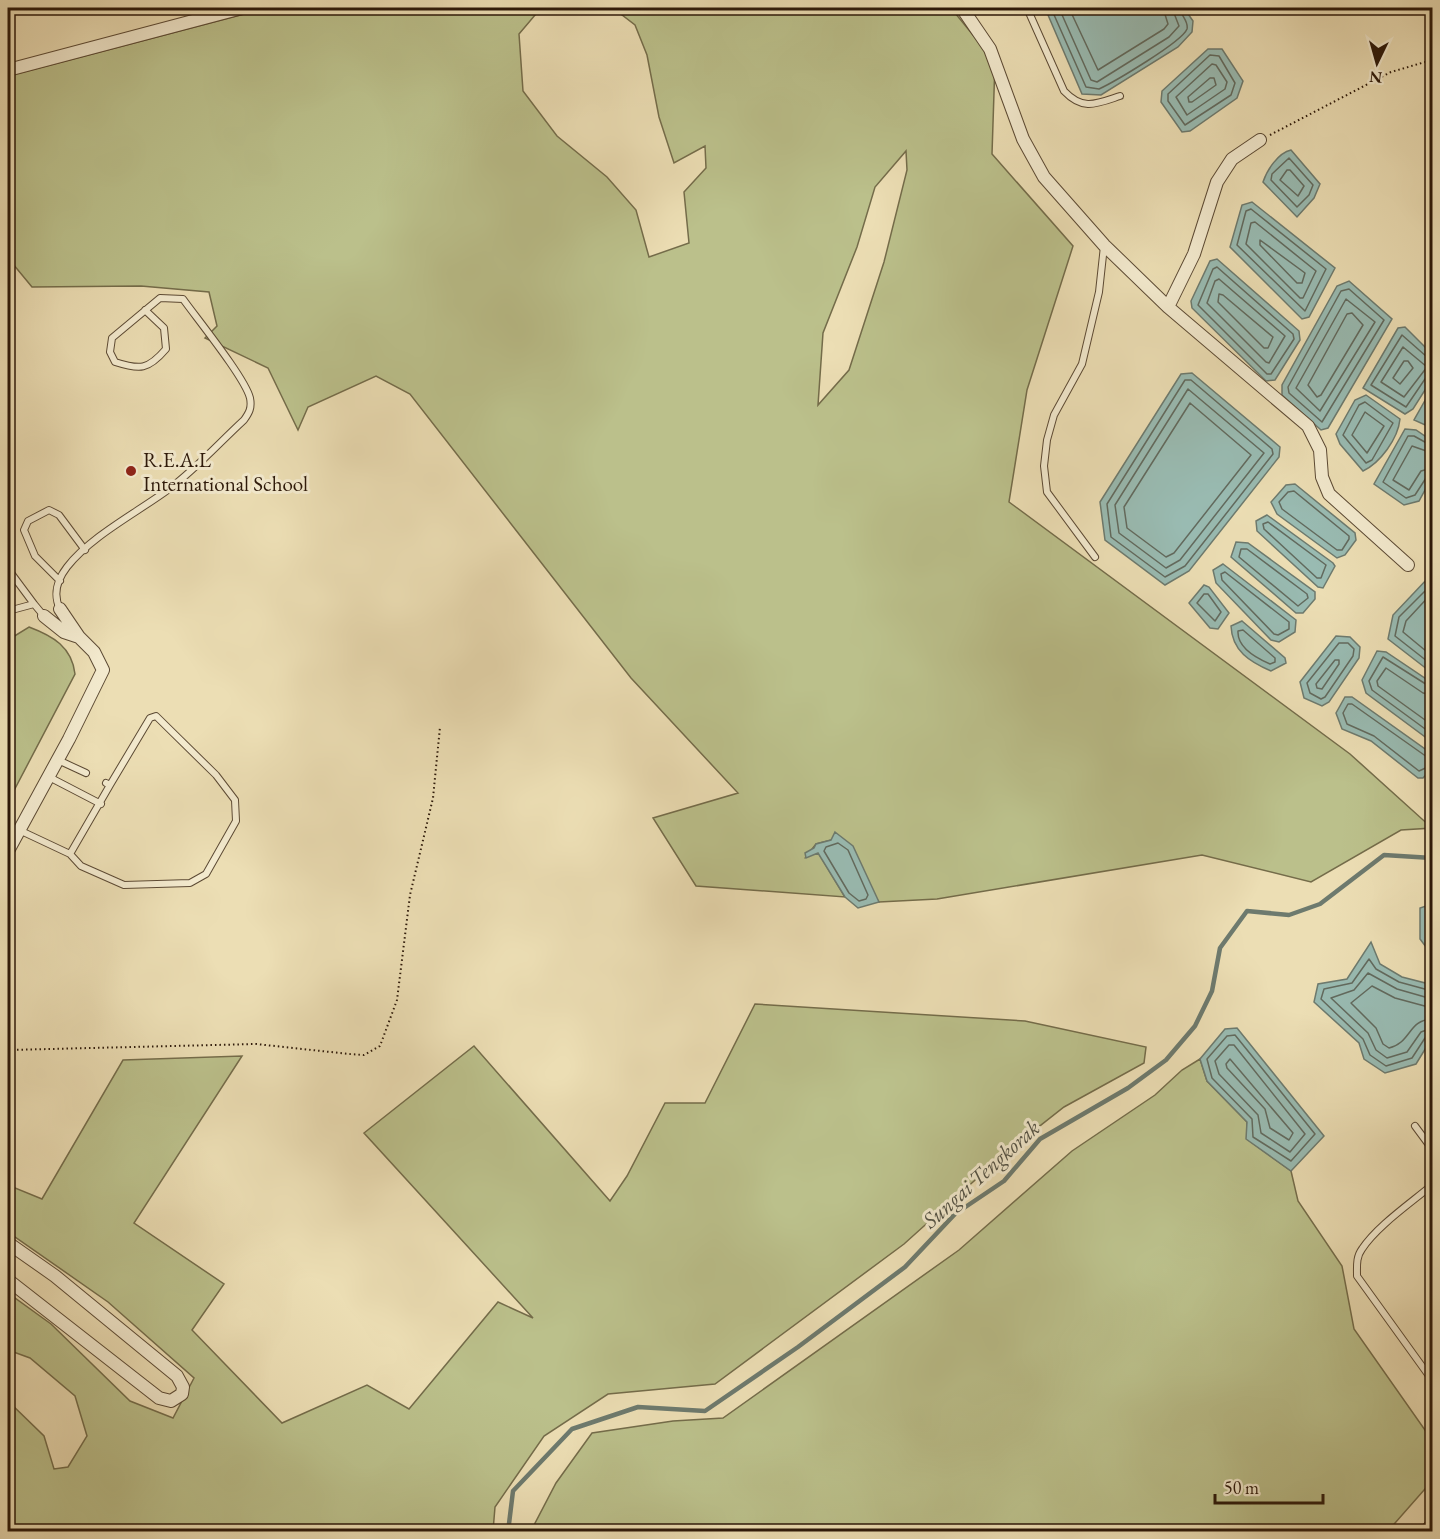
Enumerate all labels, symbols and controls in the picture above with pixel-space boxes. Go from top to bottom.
north arrow [1347,33,1407,93]
text: N [1368,66,1383,88]
place label: R.E.A.L International School [143,446,308,497]
marker: R.E.A.L International School [124,464,138,478]
water label: Sungai Tengkorak [915,1113,1046,1235]
scale bar [1215,1467,1323,1505]
text: 50 m [1224,1476,1259,1499]

